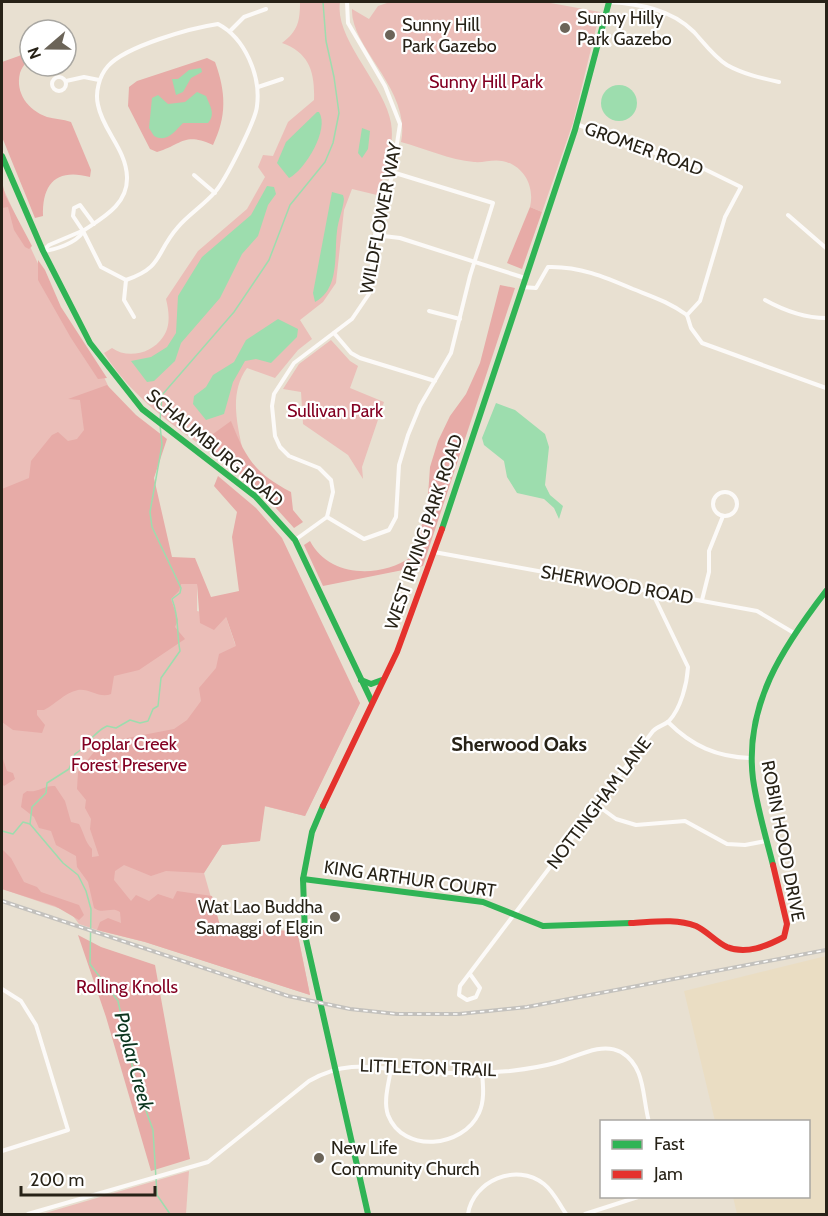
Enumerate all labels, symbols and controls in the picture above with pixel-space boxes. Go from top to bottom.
place label: Sunny Hilly Park Gazebo [577,7,672,50]
place label: Sunny Hill Park Gazebo [402,14,497,57]
north arrow [18,18,78,78]
marker: Sunny Hilly Park Gazebo [558,21,572,35]
marker: Sunny Hill Park Gazebo [383,28,397,42]
text: N [24,44,45,62]
park label: Sunny Hill Park [429,71,544,93]
street label: GROMER ROAD [582,117,706,181]
street label: WILDFLOWER WAY [356,140,407,296]
street label: SCHAUMBURG ROAD [142,384,288,512]
park label: Sullivan Park [287,400,384,422]
street label: WEST IRVING PARK ROAD [380,431,468,633]
street label: SHERWOOD ROAD [539,561,695,609]
district label: Sherwood Oaks [451,732,587,756]
park label: Poplar Creek Forest Preserve [71,733,187,776]
street label: NOTTINGHAM LANE [542,733,656,873]
street label: ROBIN HOOD DRIVE [757,758,809,924]
street label: KING ARTHUR COURT [323,856,498,902]
place label: Wat Lao Buddha Samaggi of Elgin [196,896,323,939]
marker: Wat Lao Buddha Samaggi of Elgin [328,910,342,924]
park label: Rolling Knolls [76,976,178,998]
water label: Poplar Creek [109,1009,159,1114]
street label: LITTLETON TRAIL [359,1055,497,1081]
legend [600,1120,810,1198]
text: Fast [654,1133,685,1155]
place label: New Life Community Church [331,1137,479,1180]
marker: New Life Community Church [312,1151,326,1165]
scale bar [21,1159,154,1197]
text: Jam [653,1163,683,1185]
text: 200 m [30,1169,84,1191]

